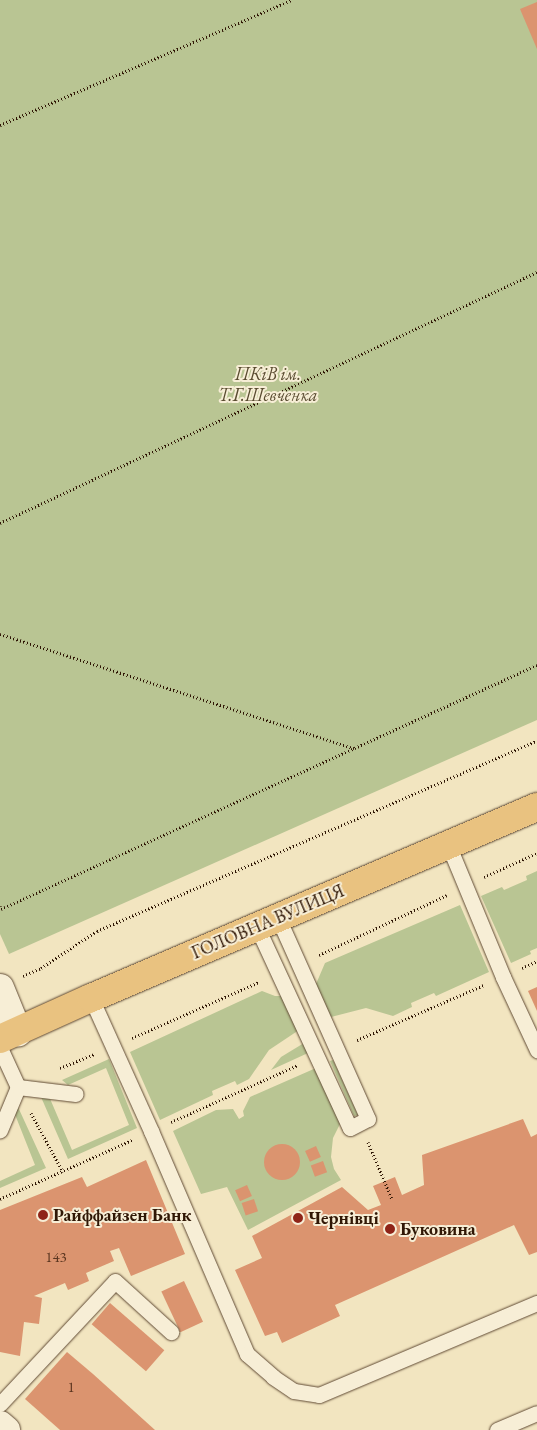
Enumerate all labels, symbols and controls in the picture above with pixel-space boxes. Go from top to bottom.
park label: ПКіВ ім. Т.Г.Шевченка [218,364,318,406]
street label: ГОЛОВНА ВУЛИЦЯ [188,880,348,964]
place label: Райффайзен Банк [53,1204,191,1226]
place label: Чернівці [308,1207,379,1229]
marker: Райффайзен Банк [37,1209,49,1221]
marker: Чернівці [292,1212,304,1224]
place label: Буковина [400,1218,476,1240]
marker: Буковина [384,1223,396,1235]
house number: 143 [45,1248,67,1266]
house number: 1 [67,1378,75,1396]

